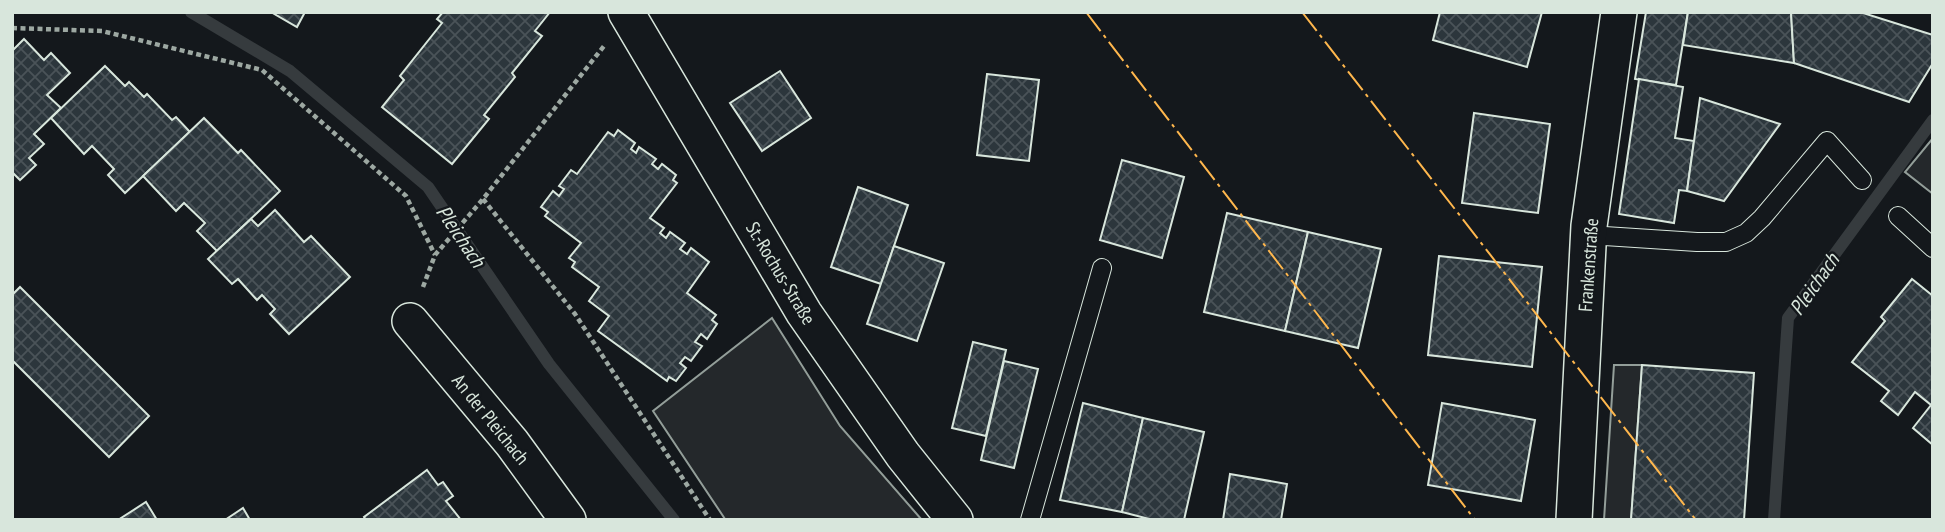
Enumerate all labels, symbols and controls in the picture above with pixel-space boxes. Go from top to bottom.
water label: Pleichach [430,200,493,274]
street label: St.-Rochus-Straße [741,217,821,329]
street label: Frankenstraße [1573,217,1603,313]
water label: Pleichach [1783,246,1846,320]
street label: An der Pleichach [447,369,535,469]

